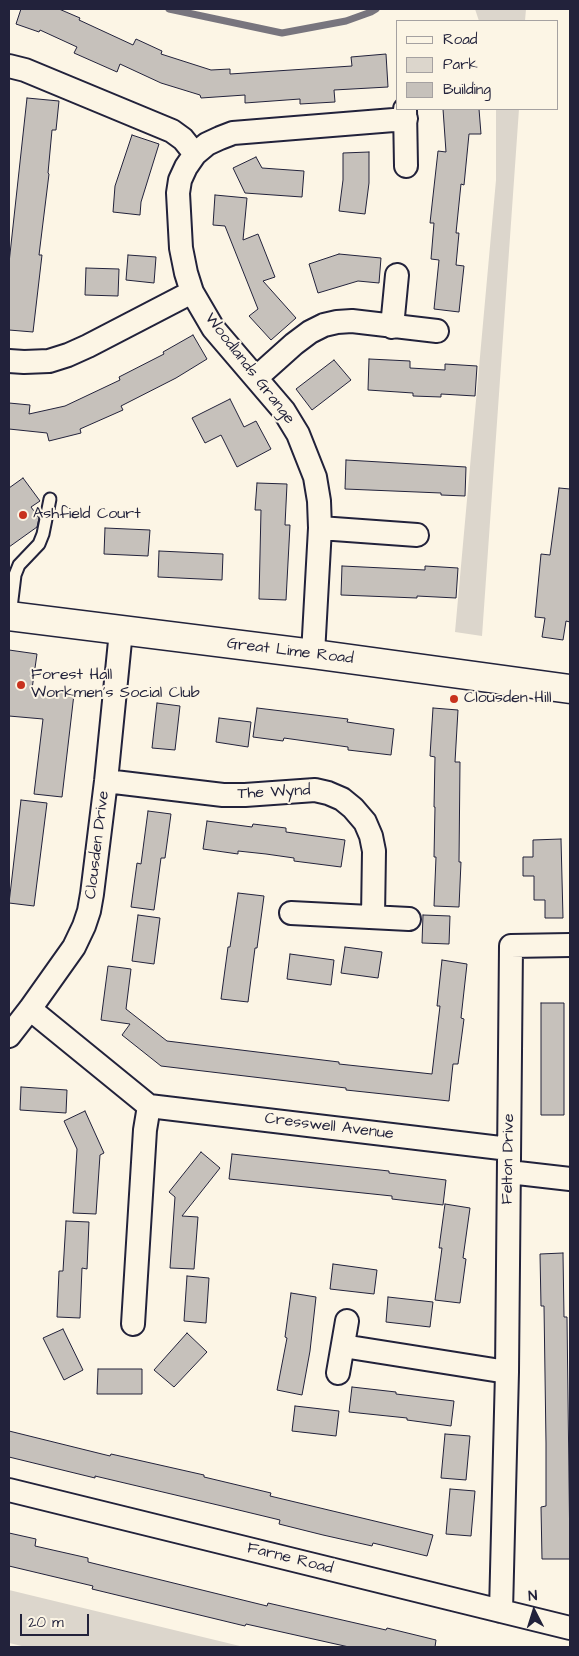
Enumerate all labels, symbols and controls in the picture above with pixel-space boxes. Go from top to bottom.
legend [396,20,559,110]
text: Road [443,29,477,50]
text: Park [443,54,478,75]
text: Building [443,79,491,100]
street label: Woodlands Grange [200,310,298,428]
place label: Ashfield Court [33,505,141,525]
marker: Ashfield Court [17,509,29,521]
street label: Great Lime Road [226,635,354,669]
place label: Forest Hall Workmen's Social Club [31,666,200,704]
marker: Forest Hall Workmen's Social Club [15,679,27,691]
place label: Clousden Hill [464,689,551,709]
marker: Clousden Hill [448,693,460,705]
street label: The Wynd [237,782,311,804]
street label: Clousden Drive [82,790,114,900]
street label: Cresswell Avenue [263,1110,395,1144]
street label: Felton Drive [499,1113,519,1205]
street label: Farne Road [245,1539,335,1579]
north arrow [509,1586,559,1636]
text: N [527,1586,538,1606]
scale bar [22,1604,91,1636]
text: 20 m [28,1612,64,1633]

